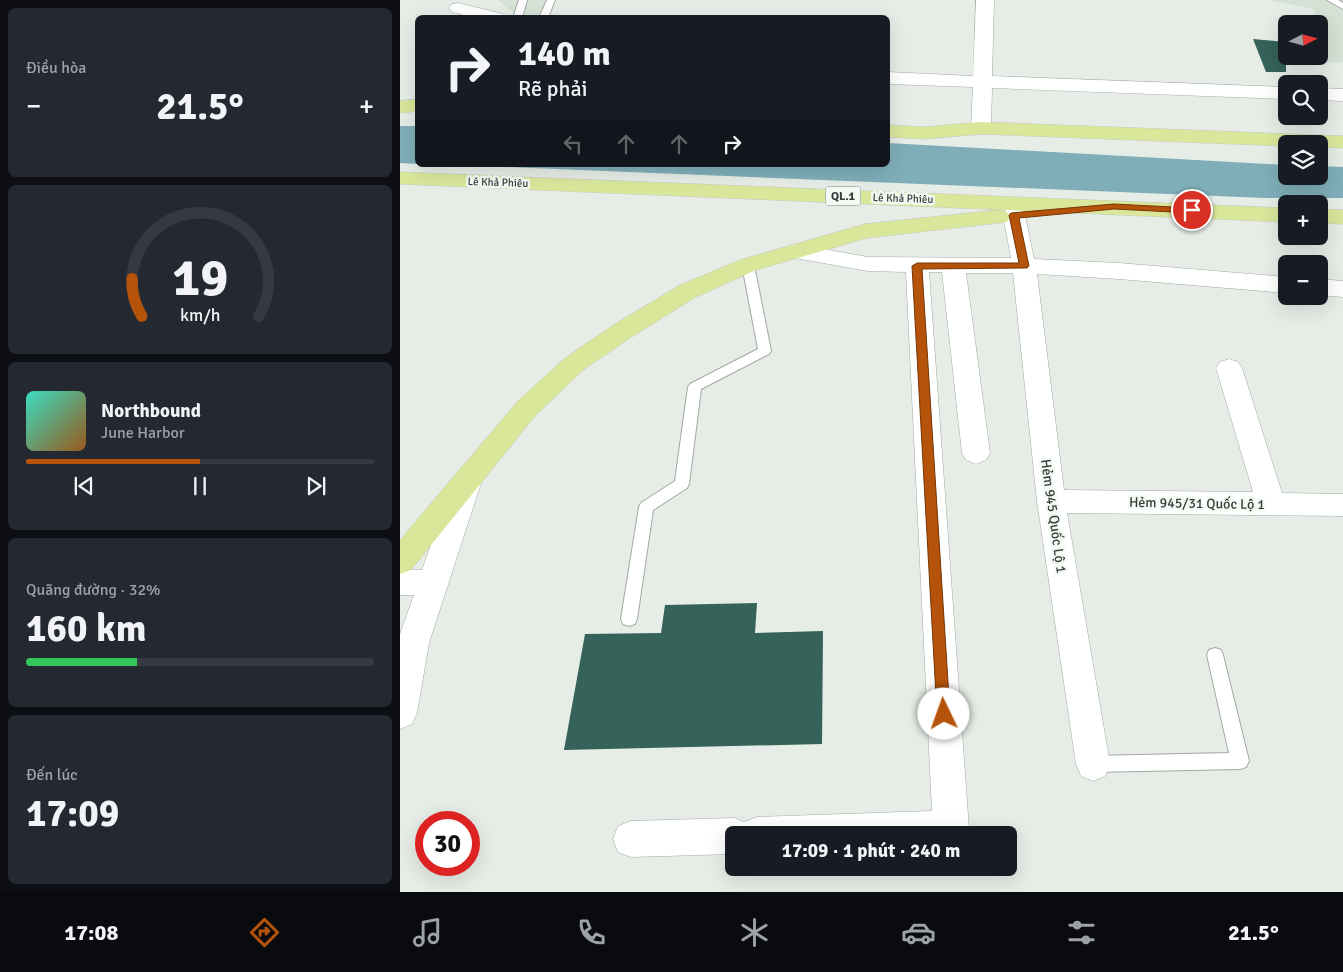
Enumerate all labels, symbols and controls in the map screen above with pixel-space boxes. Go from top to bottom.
north arrow [1278,15,1328,65]
map controls [1278,15,1328,305]
text: 140 m [518,32,611,75]
icon: right [435,35,500,100]
text: Điều hòa [26,58,86,78]
text: Rẽ phải [518,75,588,102]
button: search [1278,75,1328,125]
text: 21.5° [156,83,244,130]
text: − [26,89,41,123]
text: + [359,89,374,123]
icon: left [559,130,587,158]
icon: ahead [612,130,640,158]
icon: ahead [665,130,693,158]
icon: right [718,130,746,158]
button: layers [1278,135,1328,185]
street label: Lê Khả Phiêu [467,175,529,190]
road number: QL.1 [826,187,860,206]
pin [1171,189,1213,231]
street label: Lê Khả Phiêu [872,191,934,206]
button: + [1278,195,1328,245]
icon: arrive [1178,196,1206,224]
text: 19 [172,246,228,310]
button: − [1278,255,1328,305]
text: km/h [180,304,220,326]
text: Northbound [101,399,201,423]
text: June Harbor [101,423,185,443]
street label: Hẻm 945 Quốc Lộ 1 [1037,458,1070,574]
icon: previous [70,472,98,500]
icon: pause [186,472,214,500]
icon: next [302,472,330,500]
street label: Hẻm 945/31 Quốc Lộ 1 [1129,494,1265,513]
text: Quãng đường · 32% [26,580,161,600]
text: 160 km [26,605,147,652]
position arrow [917,687,969,739]
text: Đến lúc [26,765,78,785]
text: 17:09 [26,790,119,837]
speed limit sign: 30 [415,811,480,876]
text: 17:09 · 1 phút · 240 m [782,839,960,863]
icon: directions [247,915,282,950]
icon: music [410,915,445,950]
icon: phone [574,915,609,950]
icon: climate [737,915,772,950]
icon: car [901,915,936,950]
icon: filters [1064,915,1099,950]
text: 17:08 [64,919,118,946]
text: 21.5° [1228,919,1279,946]

